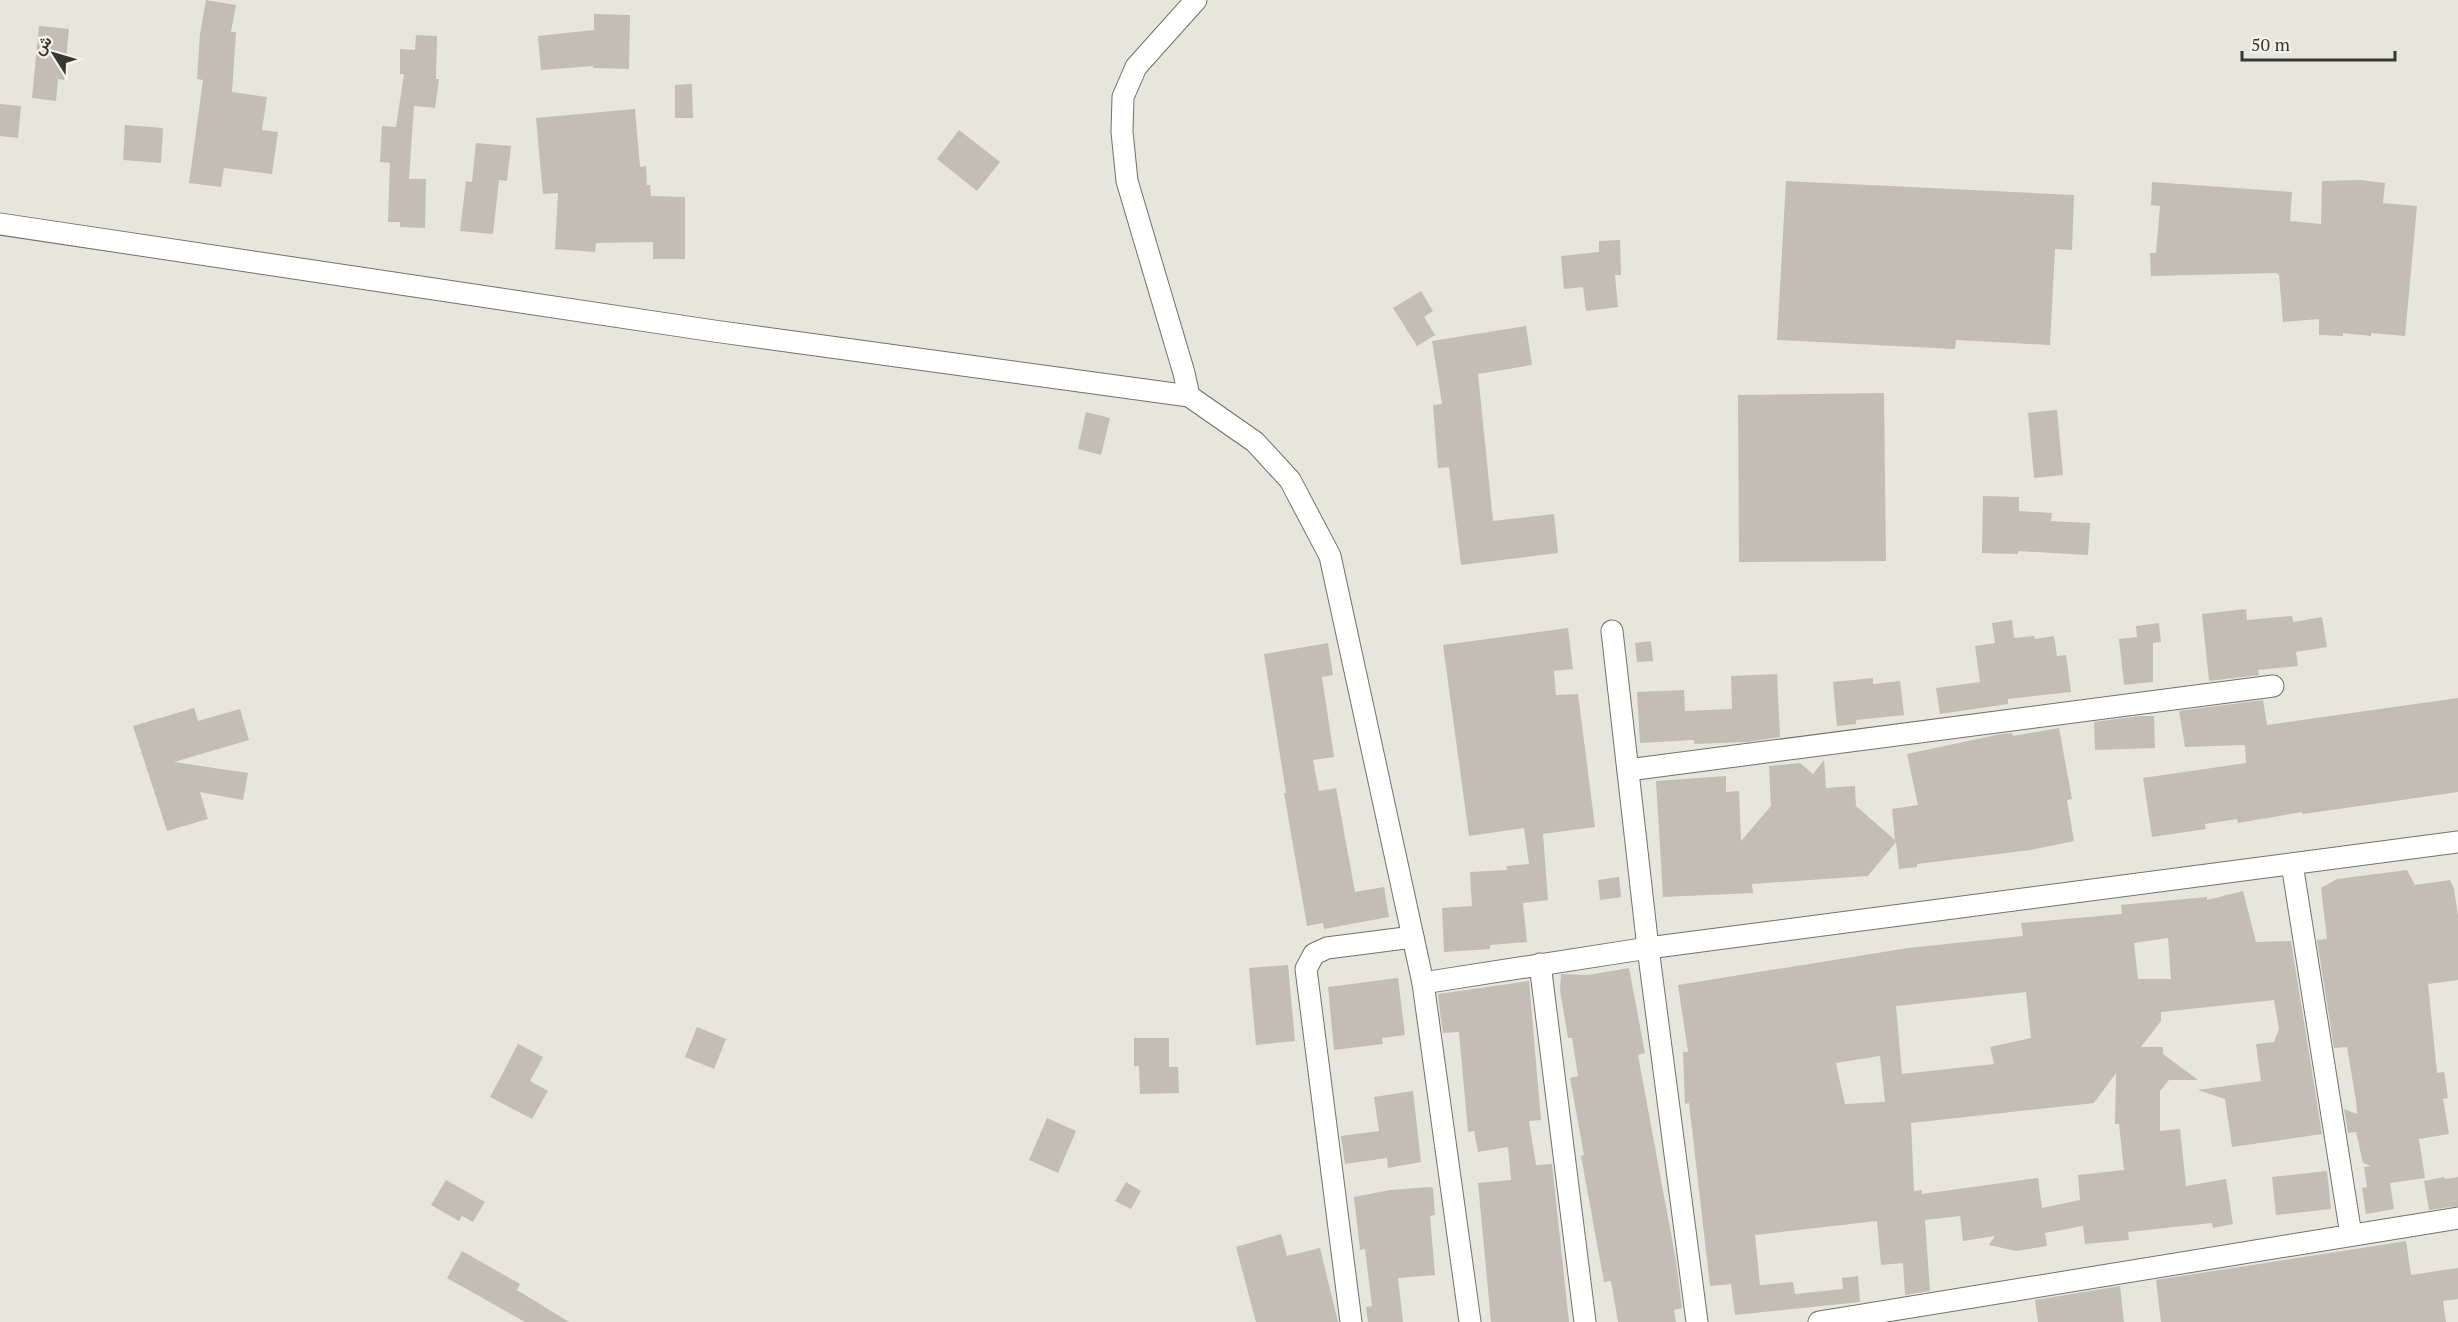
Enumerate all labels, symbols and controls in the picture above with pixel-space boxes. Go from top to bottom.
north arrow [24,24,84,84]
scale bar [2242,24,2395,62]
text: ش [27,31,57,59]
text: 50 m [2251,32,2291,56]

